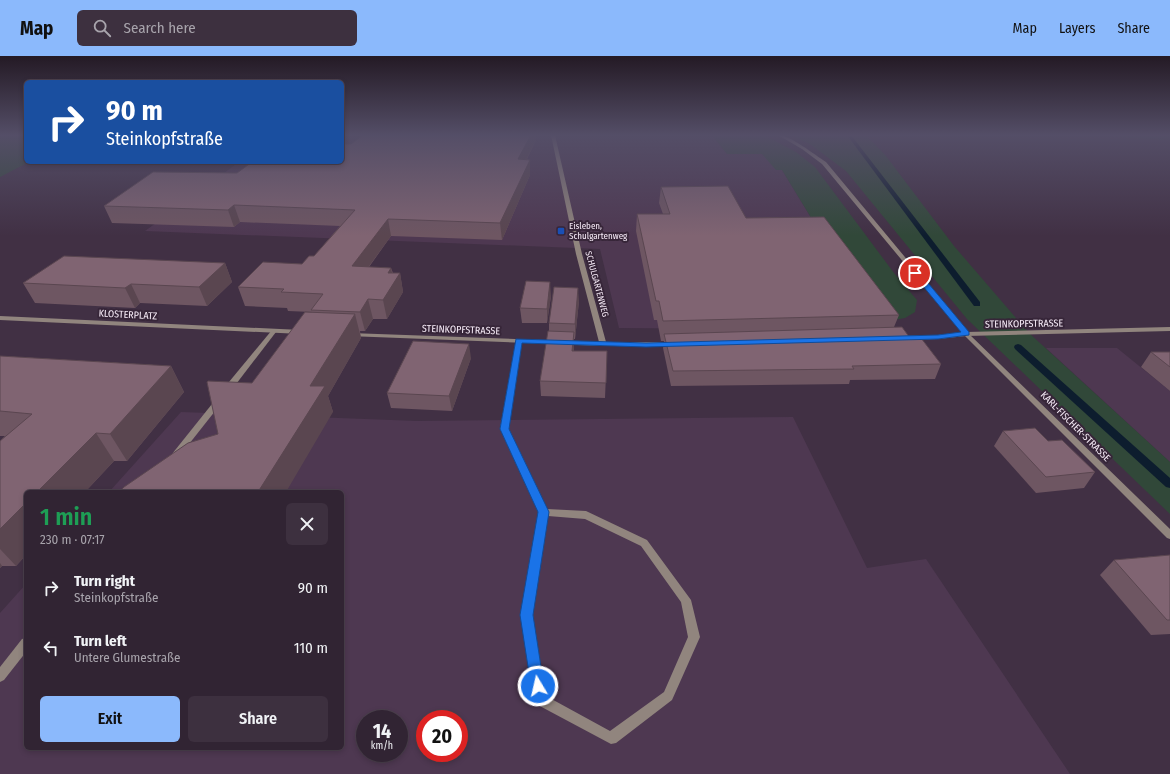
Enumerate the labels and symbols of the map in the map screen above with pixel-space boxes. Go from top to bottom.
place label: Eisleben, Schulgartenweg [569,221,628,241]
marker: Eisleben, Schulgartenweg [556,226,566,236]
street label: SCHULGARTENWEG [583,250,611,318]
pin [898,256,932,290]
street label: KLOSTERPLATZ [98,307,158,323]
street label: STEINKOPFSTRASSE [985,317,1064,331]
street label: STEINKOPFSTRASSE [422,323,501,337]
street label: KARL-FISCHER-STRASSE [1038,389,1113,464]
position arrow [517,665,559,707]
speed limit sign: 20 [416,710,468,762]

